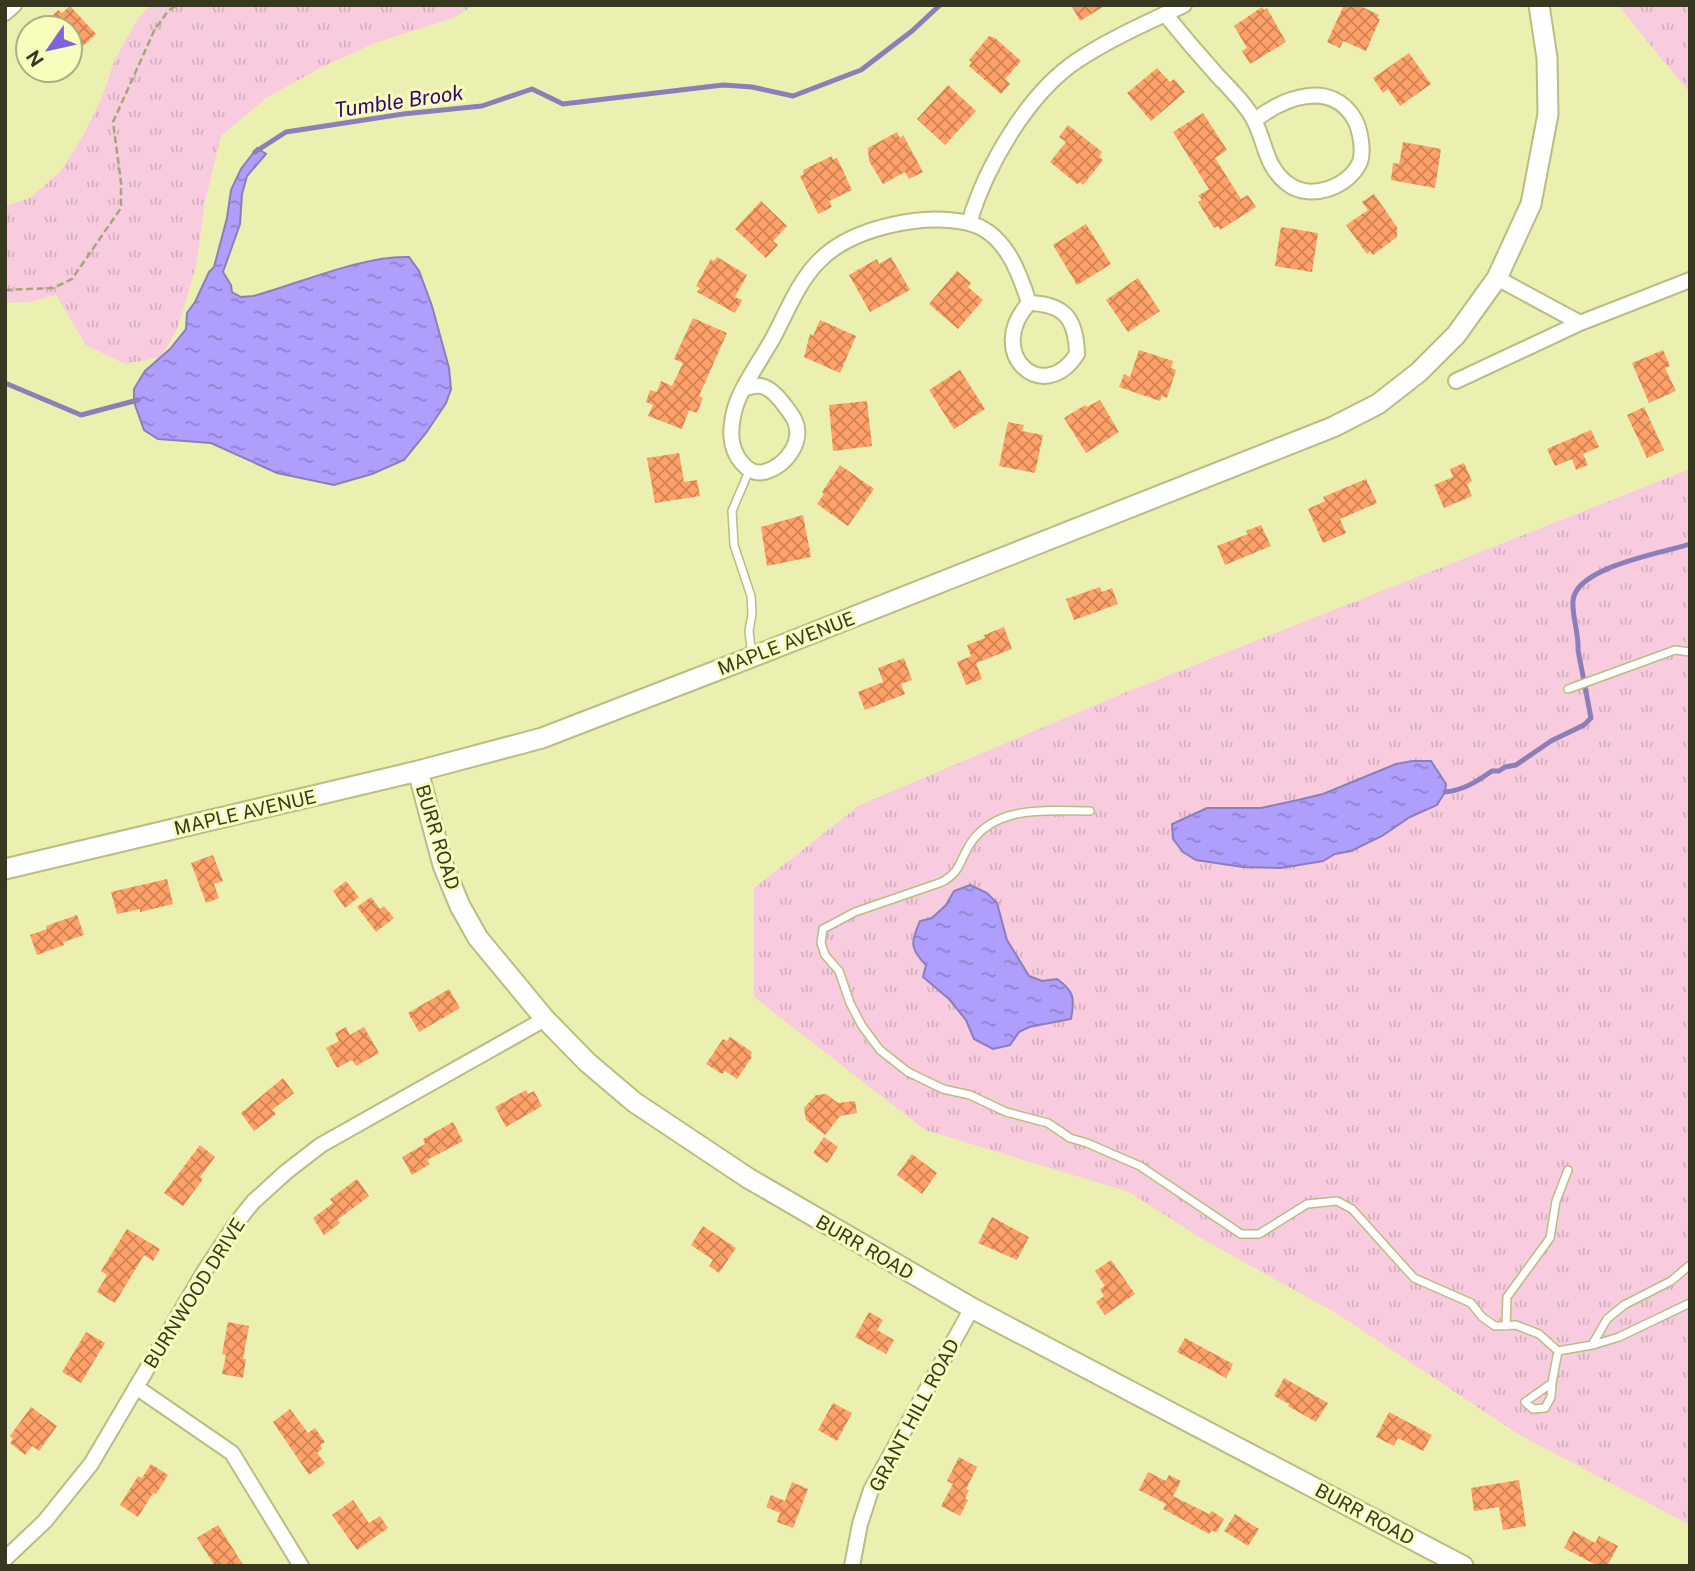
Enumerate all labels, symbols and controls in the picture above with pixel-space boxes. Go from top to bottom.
north arrow [14,14,84,84]
text: N [22,46,48,71]
water label: Tumble Brook [333,79,466,122]
street label: MAPLE AVENUE [714,607,858,679]
street label: BURR ROAD [412,782,464,892]
street label: MAPLE AVENUE [172,785,318,839]
street label: BURR ROAD [812,1210,918,1284]
street label: BURNWOOD DRIVE [139,1214,249,1372]
street label: GRANT HILL ROAD [864,1335,964,1495]
street label: BURR ROAD [1312,1479,1418,1549]

